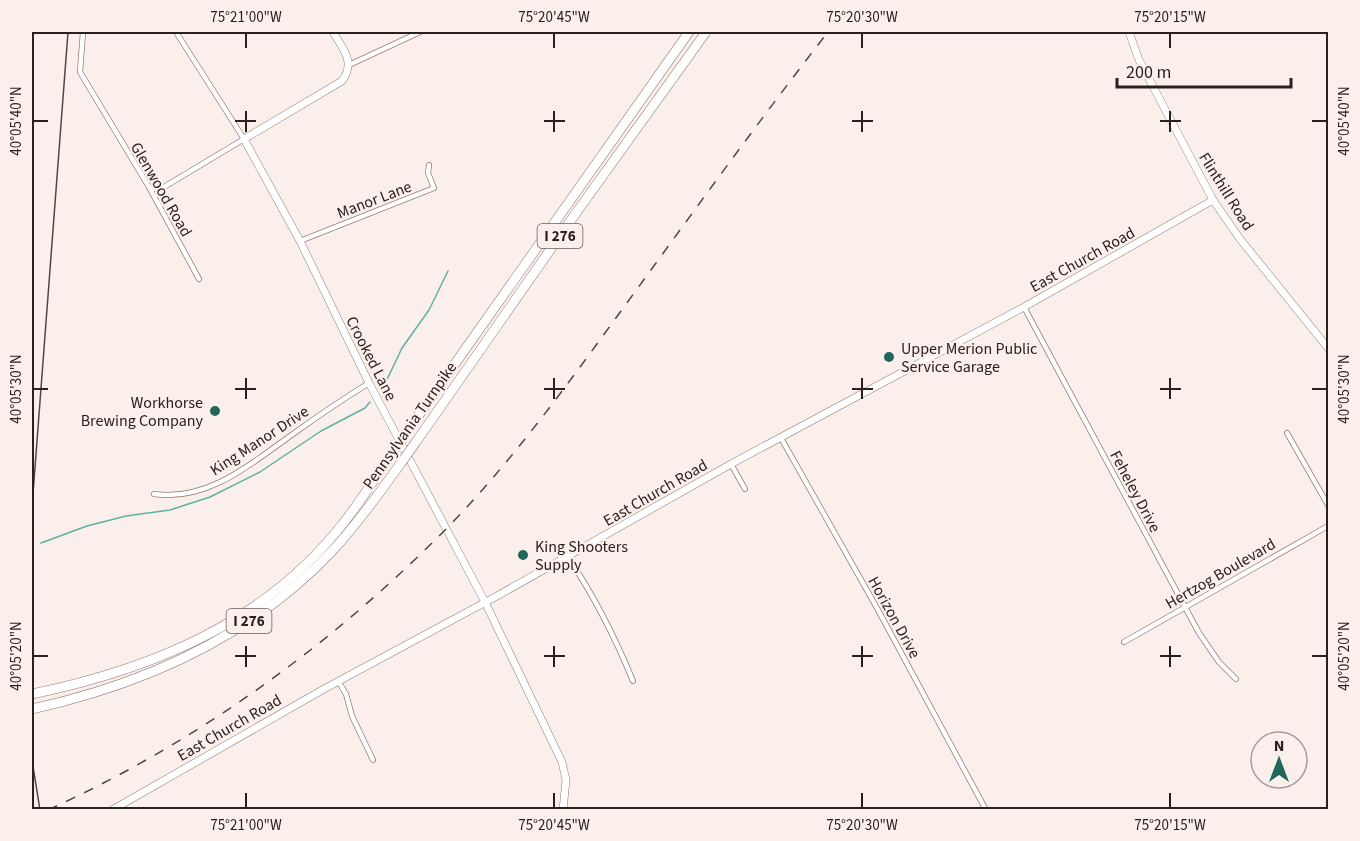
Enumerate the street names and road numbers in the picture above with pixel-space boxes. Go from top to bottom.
street label: Glenwood Road [125,138,197,241]
street label: Flinthill Road [1193,148,1259,235]
street label: Manor Lane [334,176,415,224]
street label: East Church Road [1026,222,1139,298]
road number: I 276 [538,224,582,248]
street label: Crooked Lane [340,312,402,405]
street label: Pennsylvania Turnpike [358,357,462,494]
street label: King Manor Drive [206,401,313,481]
street label: Feheley Drive [1104,447,1166,536]
street label: East Church Road [599,454,712,532]
street label: Hertzog Boulevard [1161,533,1280,614]
street label: Horizon Drive [863,573,926,662]
road number: I 276 [226,609,272,633]
street label: East Church Road [173,689,286,767]

